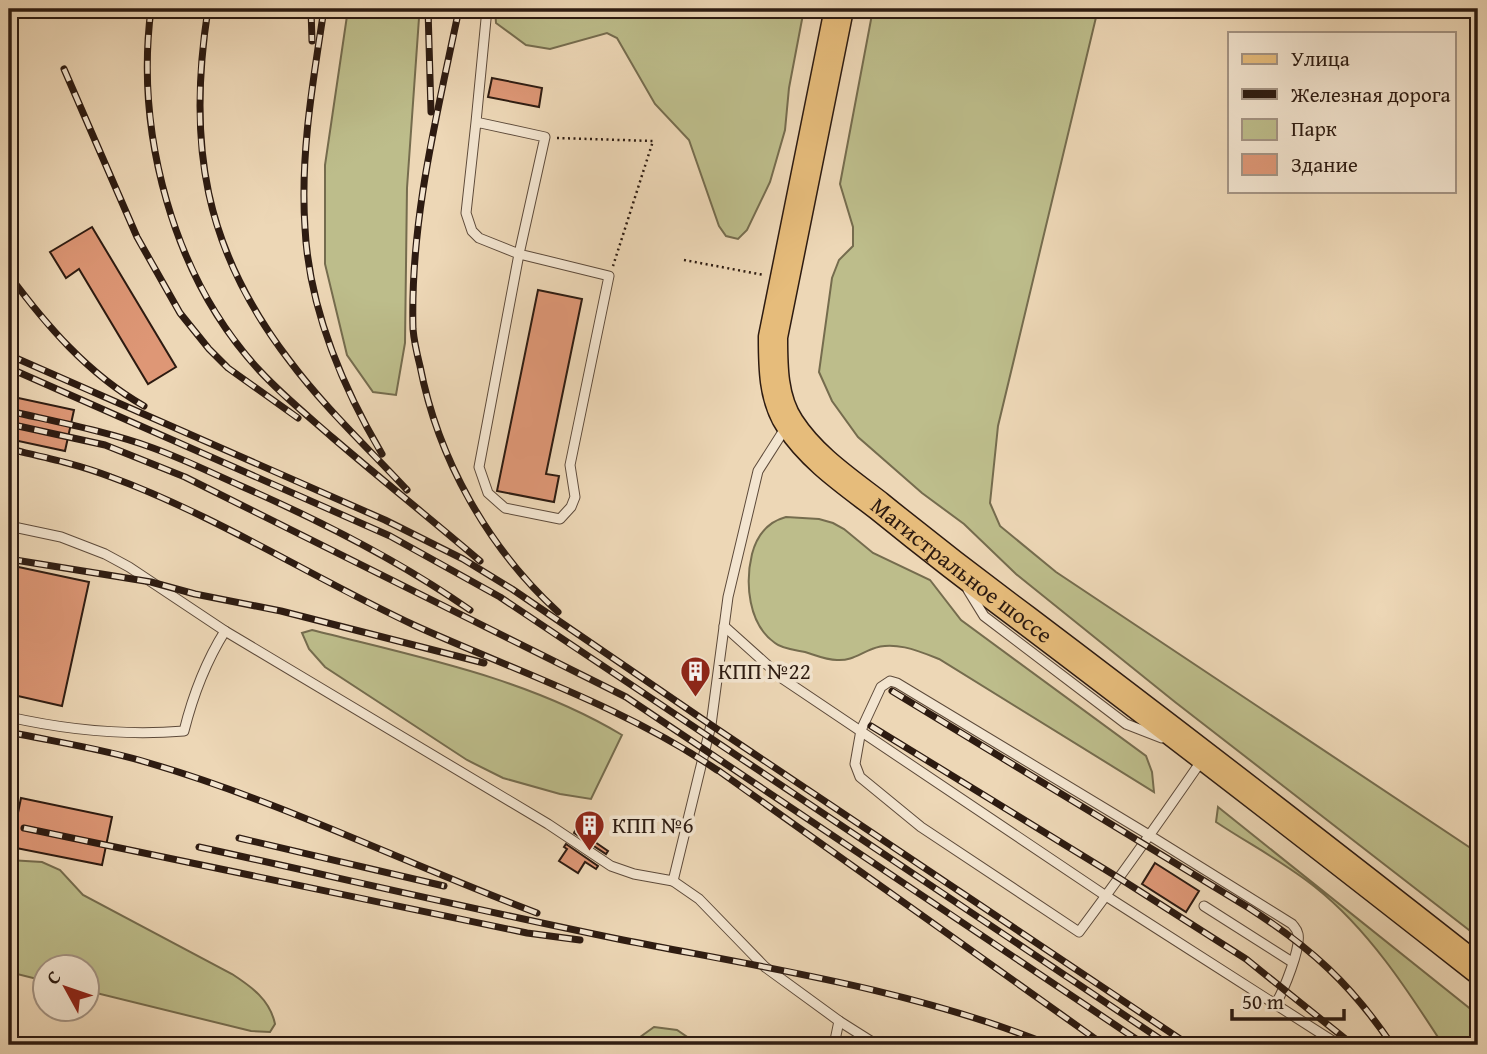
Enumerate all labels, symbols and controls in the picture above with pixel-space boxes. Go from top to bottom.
legend [1228,32,1456,192]
text: Улица [1291,43,1350,74]
text: Железная дорога [1290,79,1451,110]
text: Парк [1291,113,1337,144]
text: Здание [1291,149,1358,180]
street label: Магистральное шоссе [864,489,1060,651]
building icon: КПП №22 [678,654,712,698]
place label: КПП №22 [718,654,811,687]
building icon: КПП №6 [572,808,606,852]
place label: КПП №6 [612,808,694,841]
north arrow [32,953,102,1023]
text: С [39,964,67,990]
scale bar [1232,977,1344,1021]
text: 50 m [1242,986,1284,1017]

